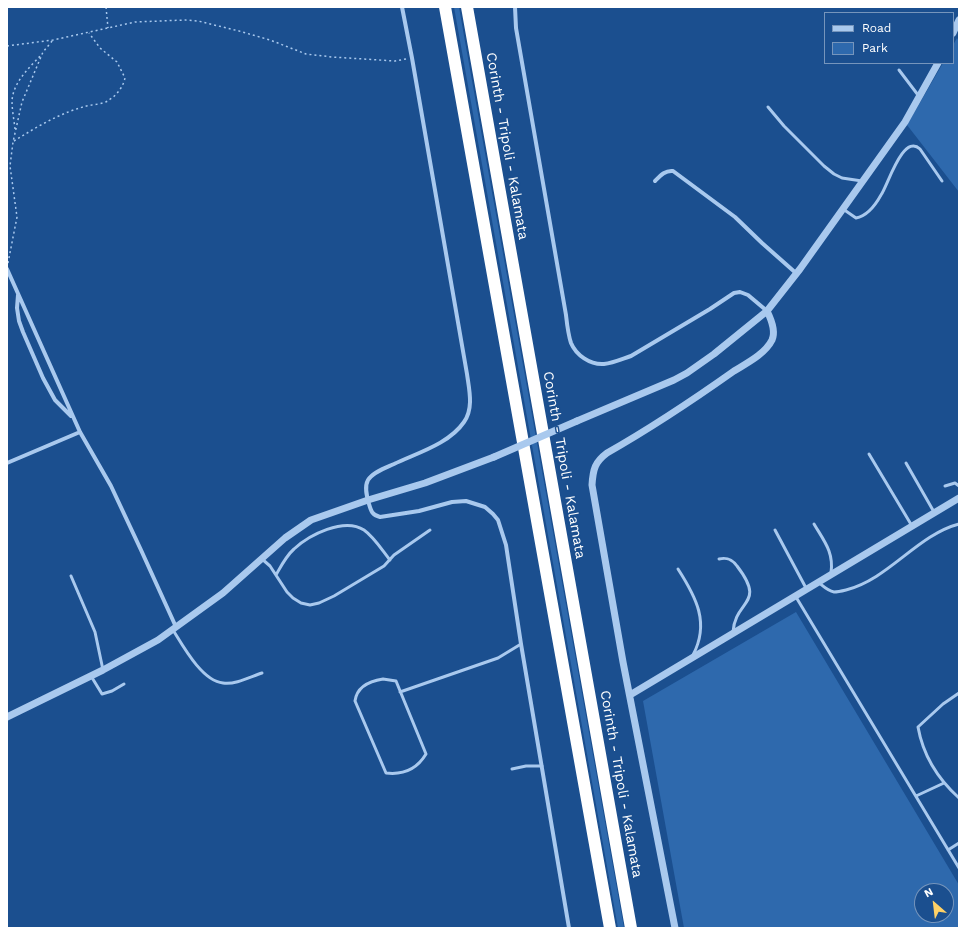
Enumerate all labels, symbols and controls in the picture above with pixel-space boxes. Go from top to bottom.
legend [824,12,954,64]
text: Road [862,21,891,35]
text: Park [862,41,888,55]
street label: Corinth - Tripoli - Kalamata [482,51,532,241]
street label: Corinth - Tripoli - Kalamata [539,370,589,560]
street label: Corinth - Tripoli - Kalamata [596,689,646,879]
north arrow [914,883,954,923]
text: N [922,885,935,900]

